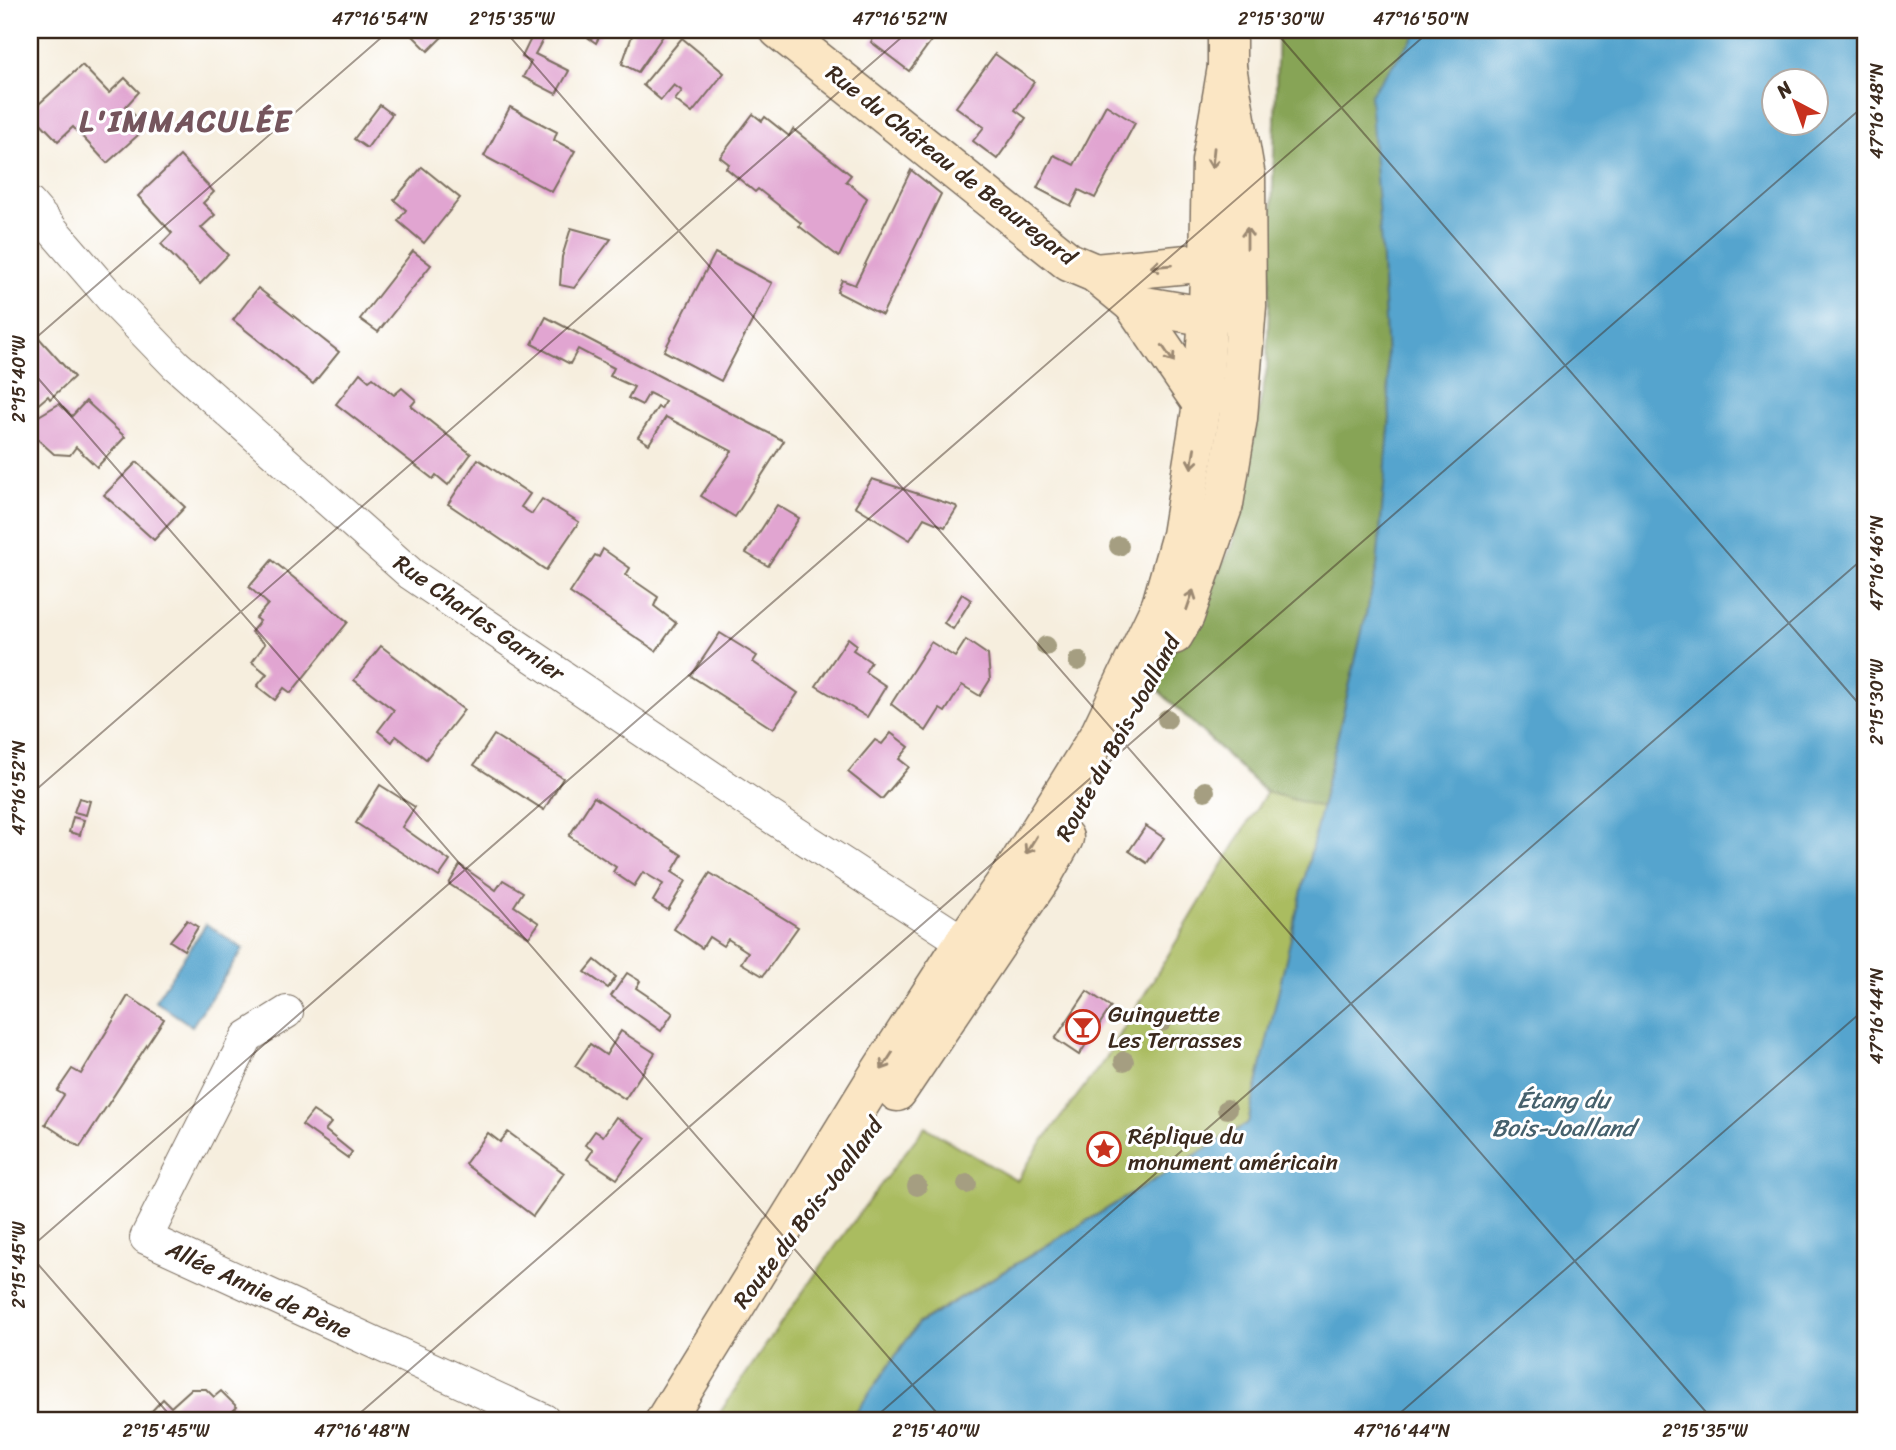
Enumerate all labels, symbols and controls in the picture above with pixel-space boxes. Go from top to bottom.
text: 47°16'54"N [332,3,429,35]
text: 2°15'35"W [469,3,556,35]
text: 47°16'52"N [852,3,948,35]
text: 2°15'30"W [1238,3,1325,35]
text: 47°16'50"N [1373,3,1470,35]
street label: Rue du Château de Beauregard [816,54,1087,278]
text: 47°16'48"N [1861,63,1893,159]
north arrow [1759,66,1829,136]
text: N [1768,72,1801,107]
district label: L'IMMACULÉE [79,94,293,148]
one-way arrow [1206,147,1219,169]
one-way arrow [1240,227,1254,250]
one-way arrow [1150,260,1172,273]
text: 2°15'40"W [3,334,35,423]
one-way arrow [1161,344,1175,363]
one-way arrow [1186,447,1199,469]
text: 47°16'46"N [1861,515,1893,611]
street label: Rue Charles Garnier [385,543,575,694]
one-way arrow [1185,589,1197,611]
street label: Route du Bois-Joalland [1044,625,1193,849]
text: 2°15'30"W [1861,658,1893,745]
text: 47°16'52"N [3,740,35,836]
one-way arrow [1023,834,1037,854]
text: 47°16'44"N [1861,967,1893,1064]
place label: Guinguette Les Terrasses [1108,994,1242,1061]
bar icon: Guinguette Les Terrasses [1064,1008,1102,1046]
one-way arrow [879,1051,894,1070]
water label: Étang du Bois-Joalland [1492,1079,1641,1149]
street label: Route du Bois-Joalland [722,1107,895,1318]
place label: Réplique du monument américain [1128,1116,1338,1183]
place icon: Réplique du monument américain [1085,1130,1123,1168]
text: 2°15'45"W [3,1220,35,1309]
street label: Allée Annie de Pène [158,1229,359,1351]
text: 2°15'45"W [122,1415,211,1447]
text: 47°16'48"N [314,1415,410,1447]
text: 2°15'40"W [892,1415,981,1447]
text: 47°16'44"N [1354,1415,1451,1447]
text: 2°15'35"W [1662,1415,1749,1447]

